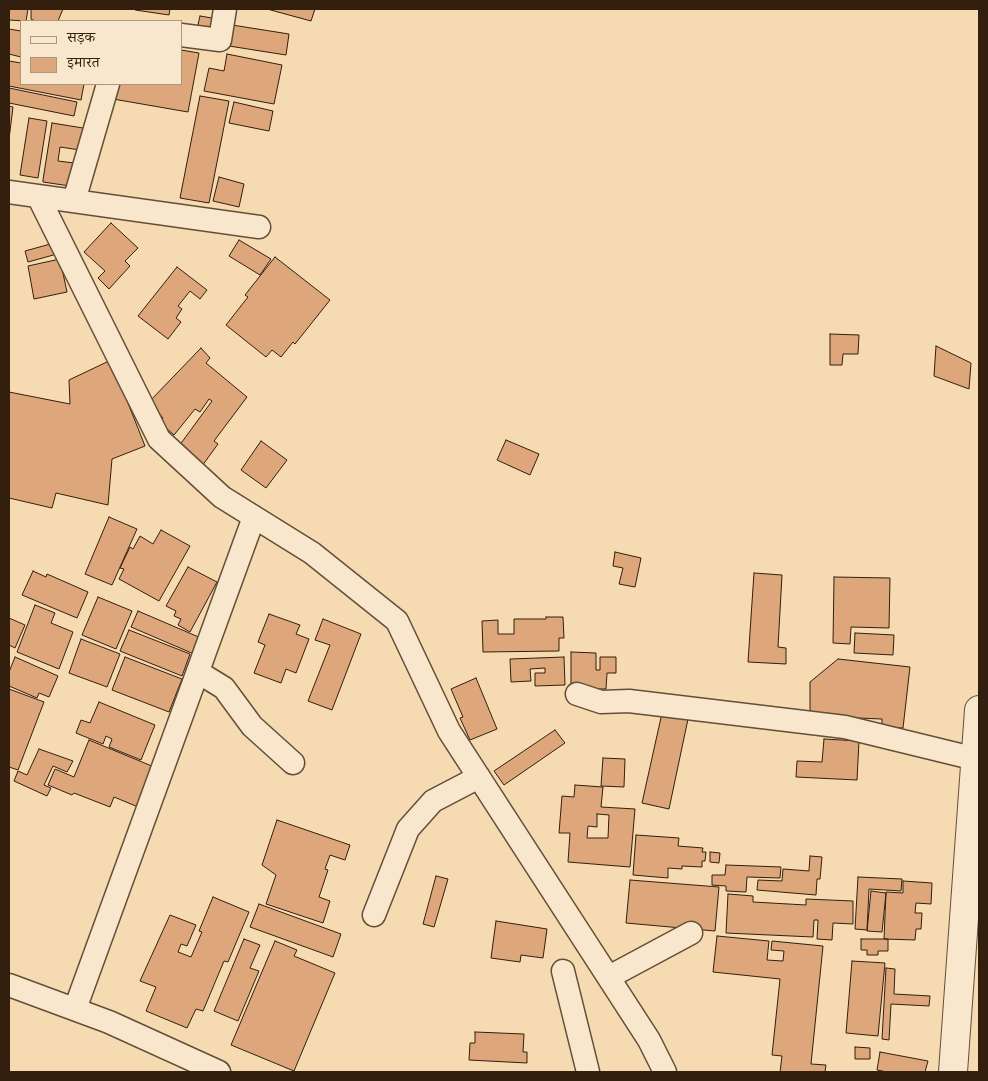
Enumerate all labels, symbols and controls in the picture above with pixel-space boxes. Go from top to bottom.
legend [20,20,182,85]
text: सड़क [67,31,95,46]
text: इमारत [67,56,100,71]

